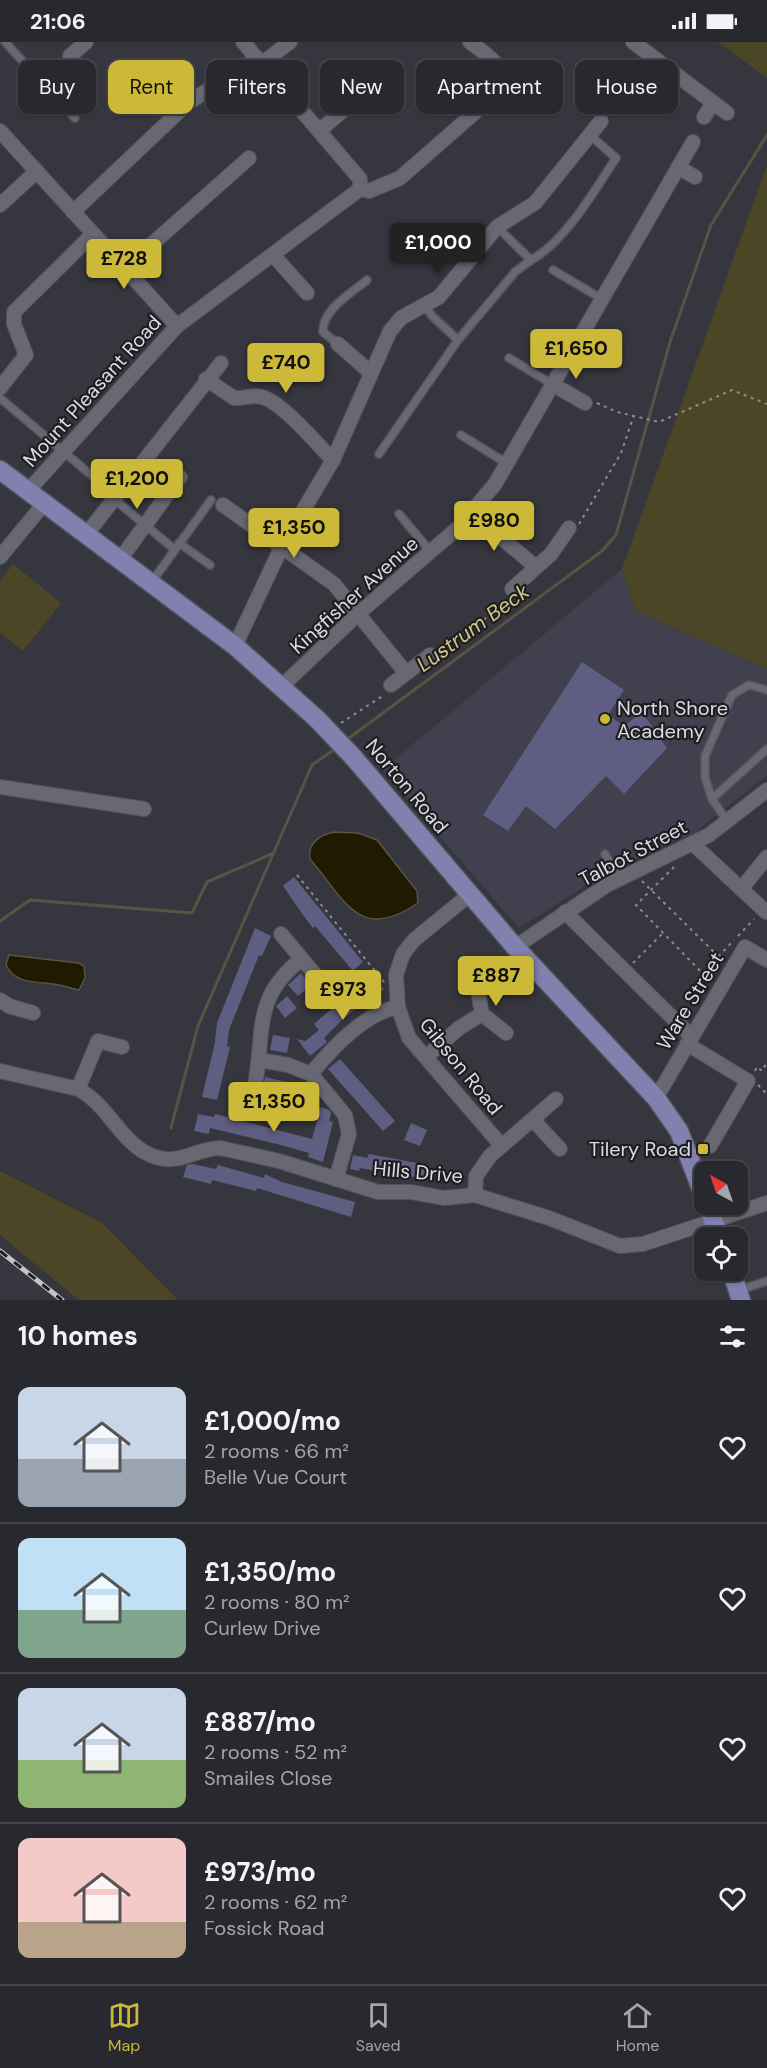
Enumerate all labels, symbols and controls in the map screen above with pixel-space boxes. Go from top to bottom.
text: 21:06 [30,7,86,36]
chip: Buy [18,60,96,114]
chip: Rent [108,60,194,114]
chip: Filters [206,60,308,114]
chip: New [320,60,404,114]
chip: Apartment [416,60,563,114]
chip: House [575,60,678,114]
pin: £1,000 [389,223,487,274]
text: £1,000 [405,229,471,255]
pin: £728 [88,239,160,290]
text: £728 [100,245,148,271]
street label: Mount Pleasant Road [17,310,167,472]
pin: £1,650 [527,329,625,380]
text: £1,650 [544,335,608,361]
pin: £740 [250,343,322,394]
text: £740 [261,349,311,375]
pin: £1,200 [88,459,186,510]
text: £1,200 [105,465,169,491]
pin: £980 [458,501,530,552]
text: £980 [468,507,520,533]
pin: £1,350 [245,508,343,559]
text: £1,350 [262,514,326,540]
street label: Kingfisher Avenue [284,530,424,660]
water label: Lustrum Beck [411,577,535,679]
place label: North Shore Academy [617,695,728,744]
marker: North Shore Academy [598,712,612,726]
street label: Norton Road [360,733,454,839]
street label: Talbot Street [574,814,692,892]
street label: Ware Street [651,947,729,1055]
pin: £887 [460,956,532,1007]
text: £887 [472,962,520,988]
pin: £973 [307,970,379,1021]
text: £973 [319,976,367,1002]
street label: Gibson Road [414,1012,508,1120]
pin: £1,350 [225,1082,323,1133]
text: £1,350 [242,1088,306,1114]
place label: Tilery Road [589,1136,691,1162]
marker: Tilery Road [696,1142,710,1156]
street label: Hills Drive [372,1155,464,1189]
north arrow [694,1161,748,1215]
map controls [694,1161,748,1281]
button: locate [694,1227,748,1281]
text: 10 homes [18,1319,138,1353]
icon: filters [716,1320,749,1353]
text: £1,000/mo [204,1404,341,1438]
icon: home [66,1411,138,1483]
icon: heart [716,1431,749,1464]
text: 2 rooms · 66 m² [204,1438,349,1464]
text: Belle Vue Court [204,1464,347,1490]
text: £1,350/mo [204,1555,336,1589]
icon: home [66,1562,138,1634]
icon: heart [716,1582,749,1615]
text: 2 rooms · 80 m² [204,1589,350,1615]
text: Curlew Drive [204,1615,321,1641]
text: £887/mo [204,1705,316,1739]
icon: home [66,1712,138,1784]
icon: heart [716,1732,749,1765]
text: 2 rooms · 52 m² [204,1739,347,1765]
text: Smailes Close [204,1765,332,1791]
text: £973/mo [204,1855,316,1889]
icon: home [66,1862,138,1934]
icon: heart [716,1882,749,1915]
text: 2 rooms · 62 m² [204,1889,347,1915]
text: Fossick Road [204,1915,324,1941]
tab: Map [108,1999,141,2056]
tab: Saved [356,1999,401,2056]
tab: Home [616,1999,659,2056]

